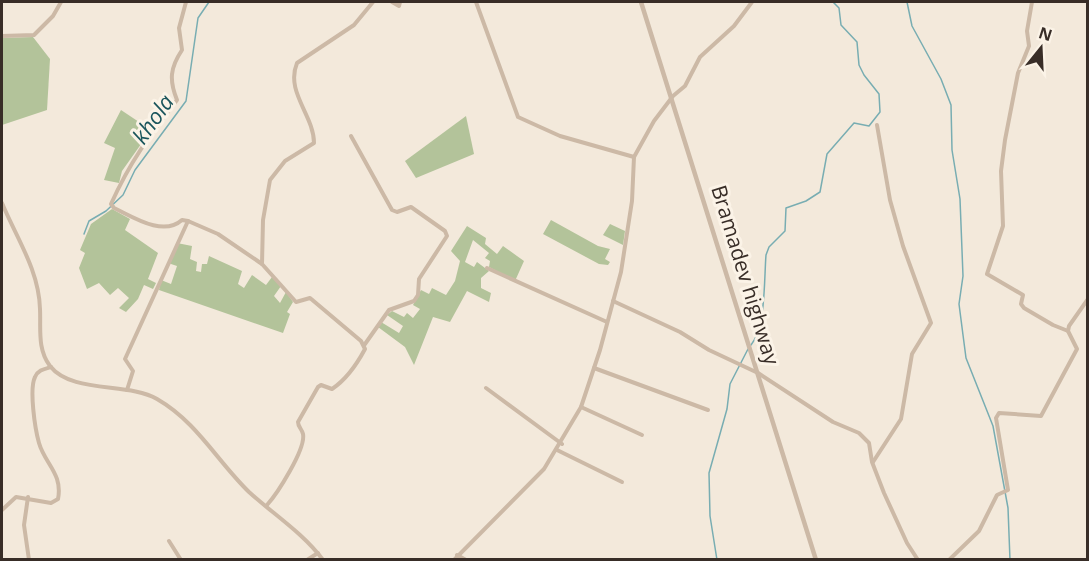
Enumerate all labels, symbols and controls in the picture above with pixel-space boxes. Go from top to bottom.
north arrow [1011,18,1071,78]
text: N [1036,21,1055,46]
water label: khola [124,88,180,149]
street label: Bramadev highway [705,181,787,368]

